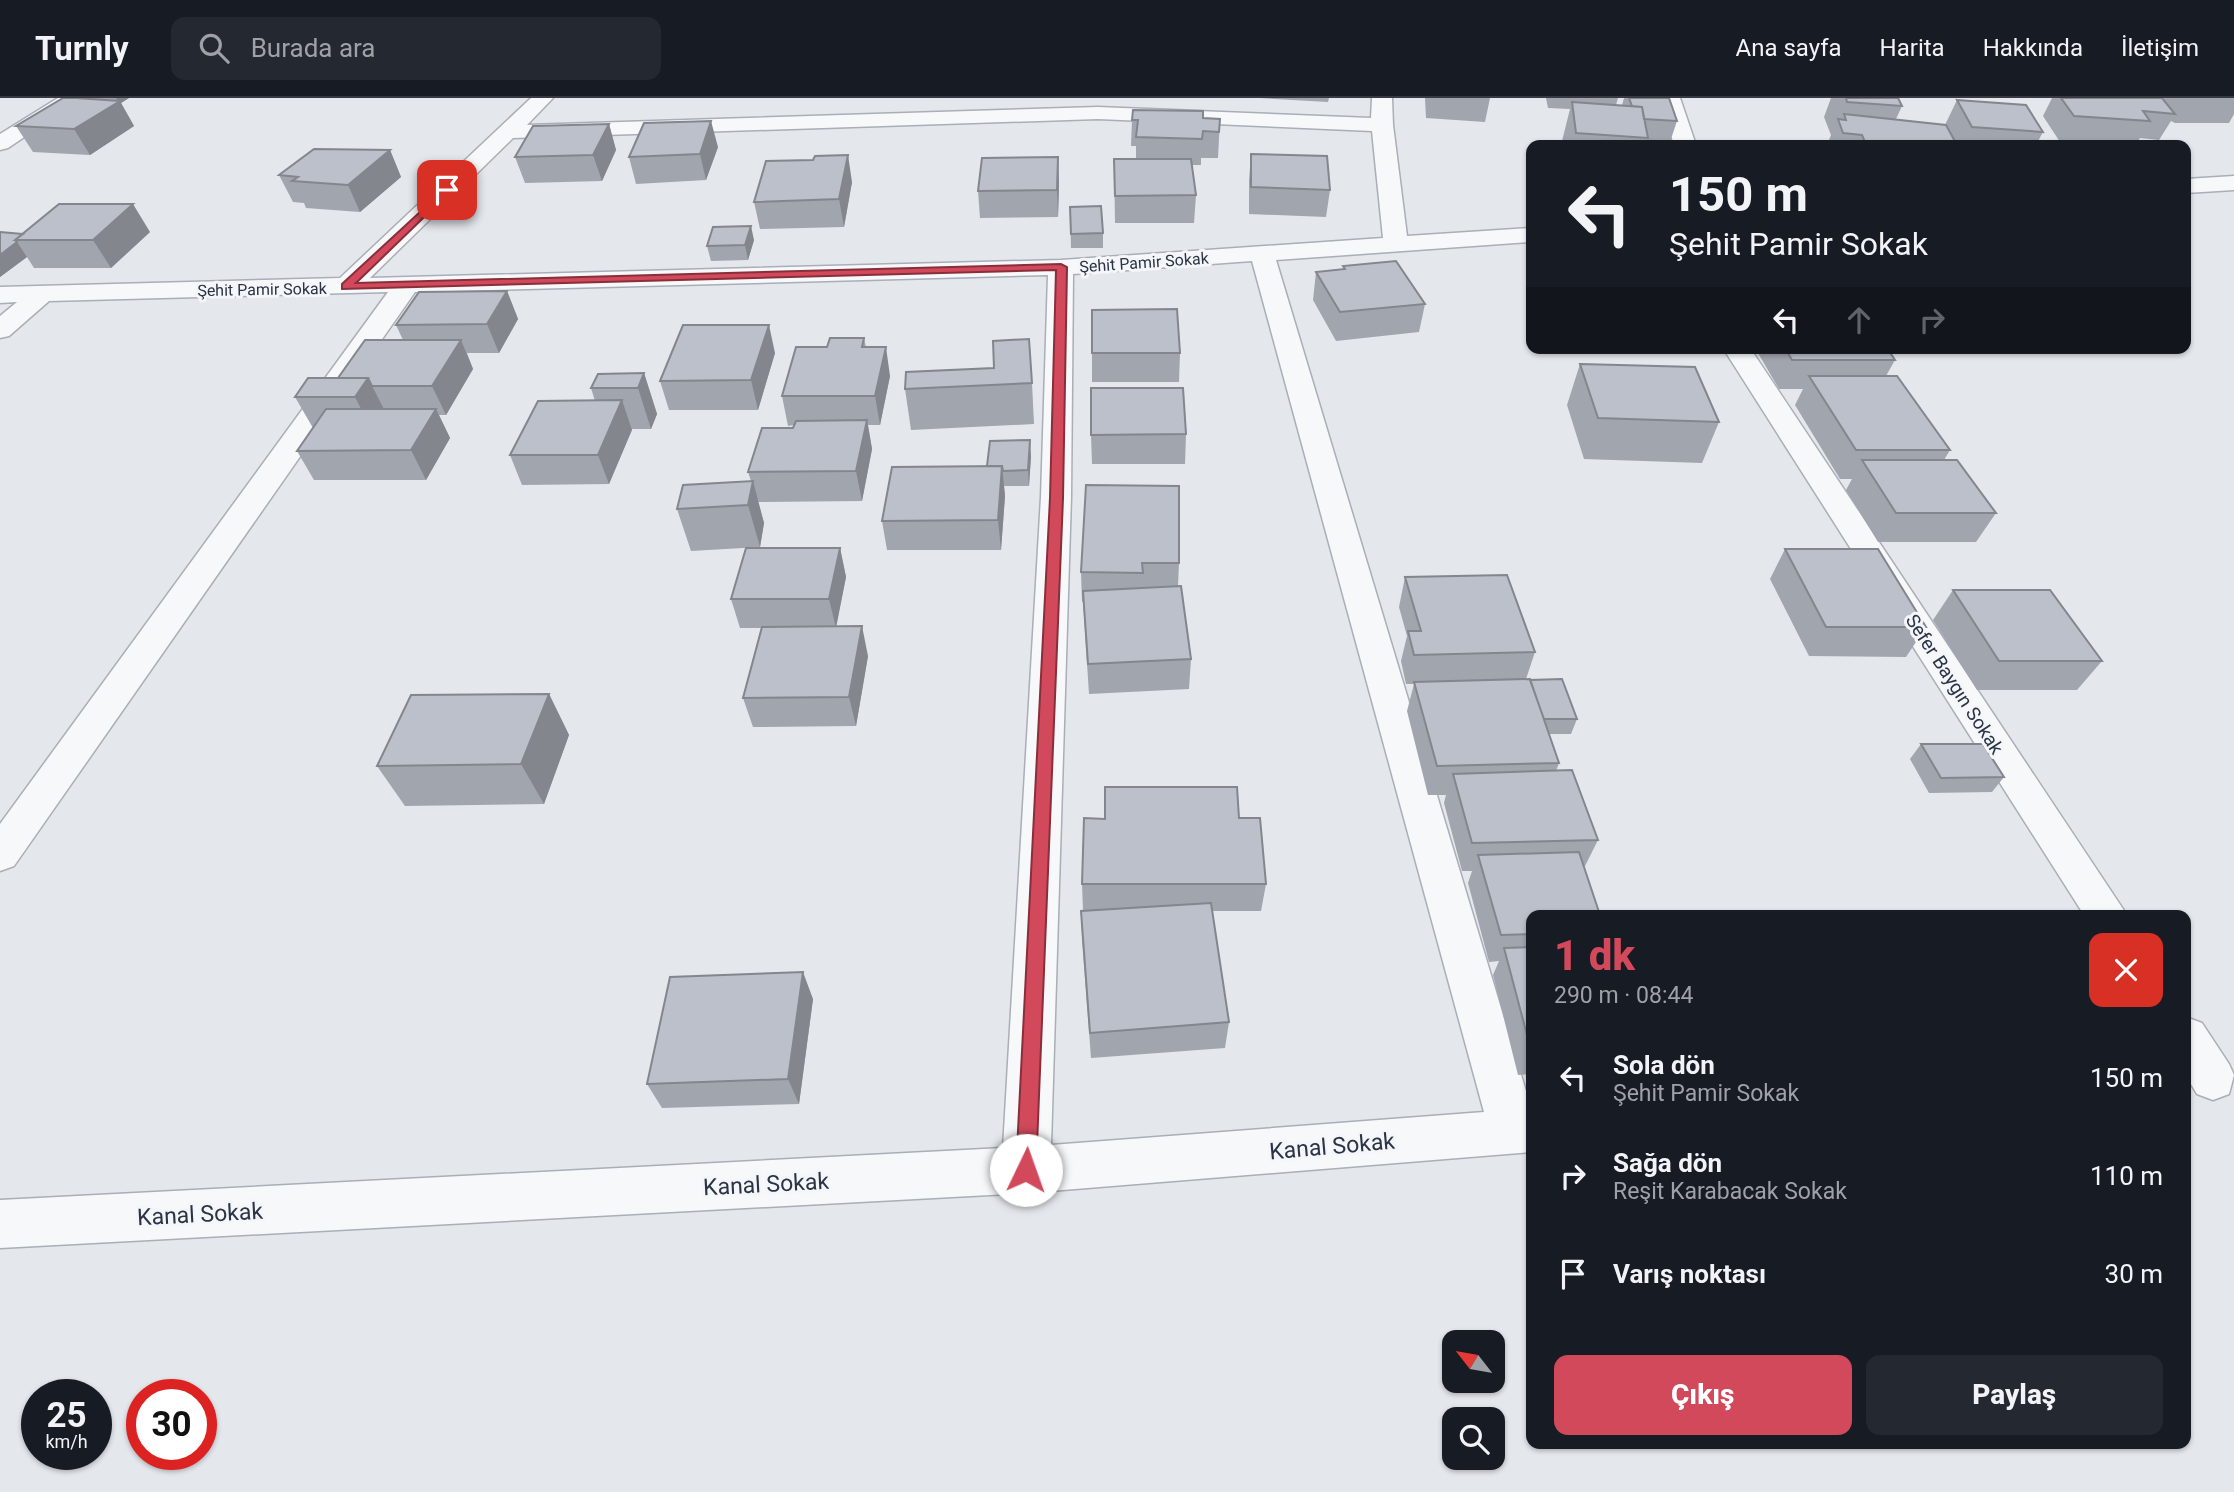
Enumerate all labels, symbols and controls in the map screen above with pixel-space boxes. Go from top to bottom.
search box [171,17,661,80]
text: Turnly [35,29,129,68]
icon: search [195,29,233,67]
text: Burada ara [251,33,375,63]
text: Ana sayfa [1736,34,1842,62]
text: Harita [1880,34,1945,62]
text: Hakkında [1983,34,2083,62]
text: İletişim [2121,34,2199,62]
pin [417,160,477,220]
text: 150 m [1669,166,1808,223]
icon: left [1554,168,1645,259]
icon: arrive [428,171,466,209]
text: Şehit Pamir Sokak [1669,225,1928,263]
street label: Şehit Pamir Sokak [1079,248,1210,276]
street label: Şehit Pamir Sokak [197,279,328,300]
icon: left [1767,301,1805,339]
icon: ahead [1840,301,1878,339]
icon: right [1913,301,1951,339]
street label: Sefer Baygın Sokak [1901,610,2009,759]
text: 1 dk [1554,931,1635,980]
button: close [2089,933,2163,1007]
text: 290 m · 08:44 [1554,982,1693,1009]
text: Sola dön [1613,1050,1715,1080]
icon: left [1554,1059,1592,1097]
text: 150 m [2090,1063,2163,1093]
text: Şehit Pamir Sokak [1613,1080,1799,1107]
street label: Kanal Sokak [1268,1128,1396,1165]
position arrow [989,1133,1063,1207]
text: Sağa dön [1613,1148,1722,1178]
icon: right [1554,1157,1592,1195]
text: 110 m [2090,1161,2163,1191]
street label: Kanal Sokak [702,1168,830,1201]
text: Reşit Karabacak Sokak [1613,1178,1847,1205]
street label: Kanal Sokak [136,1198,264,1231]
icon: arrive [1554,1255,1592,1293]
text: Varış noktası [1613,1259,1766,1289]
text: 30 m [2105,1259,2163,1289]
north arrow [1442,1330,1505,1393]
map controls [1442,1330,1505,1470]
button: Çıkış [1554,1355,1852,1435]
button: Paylaş [1866,1355,2163,1435]
speed limit sign: 30 [126,1379,217,1470]
text: 25 [46,1395,87,1436]
button: search [1442,1407,1505,1470]
text: km/h [45,1431,88,1452]

